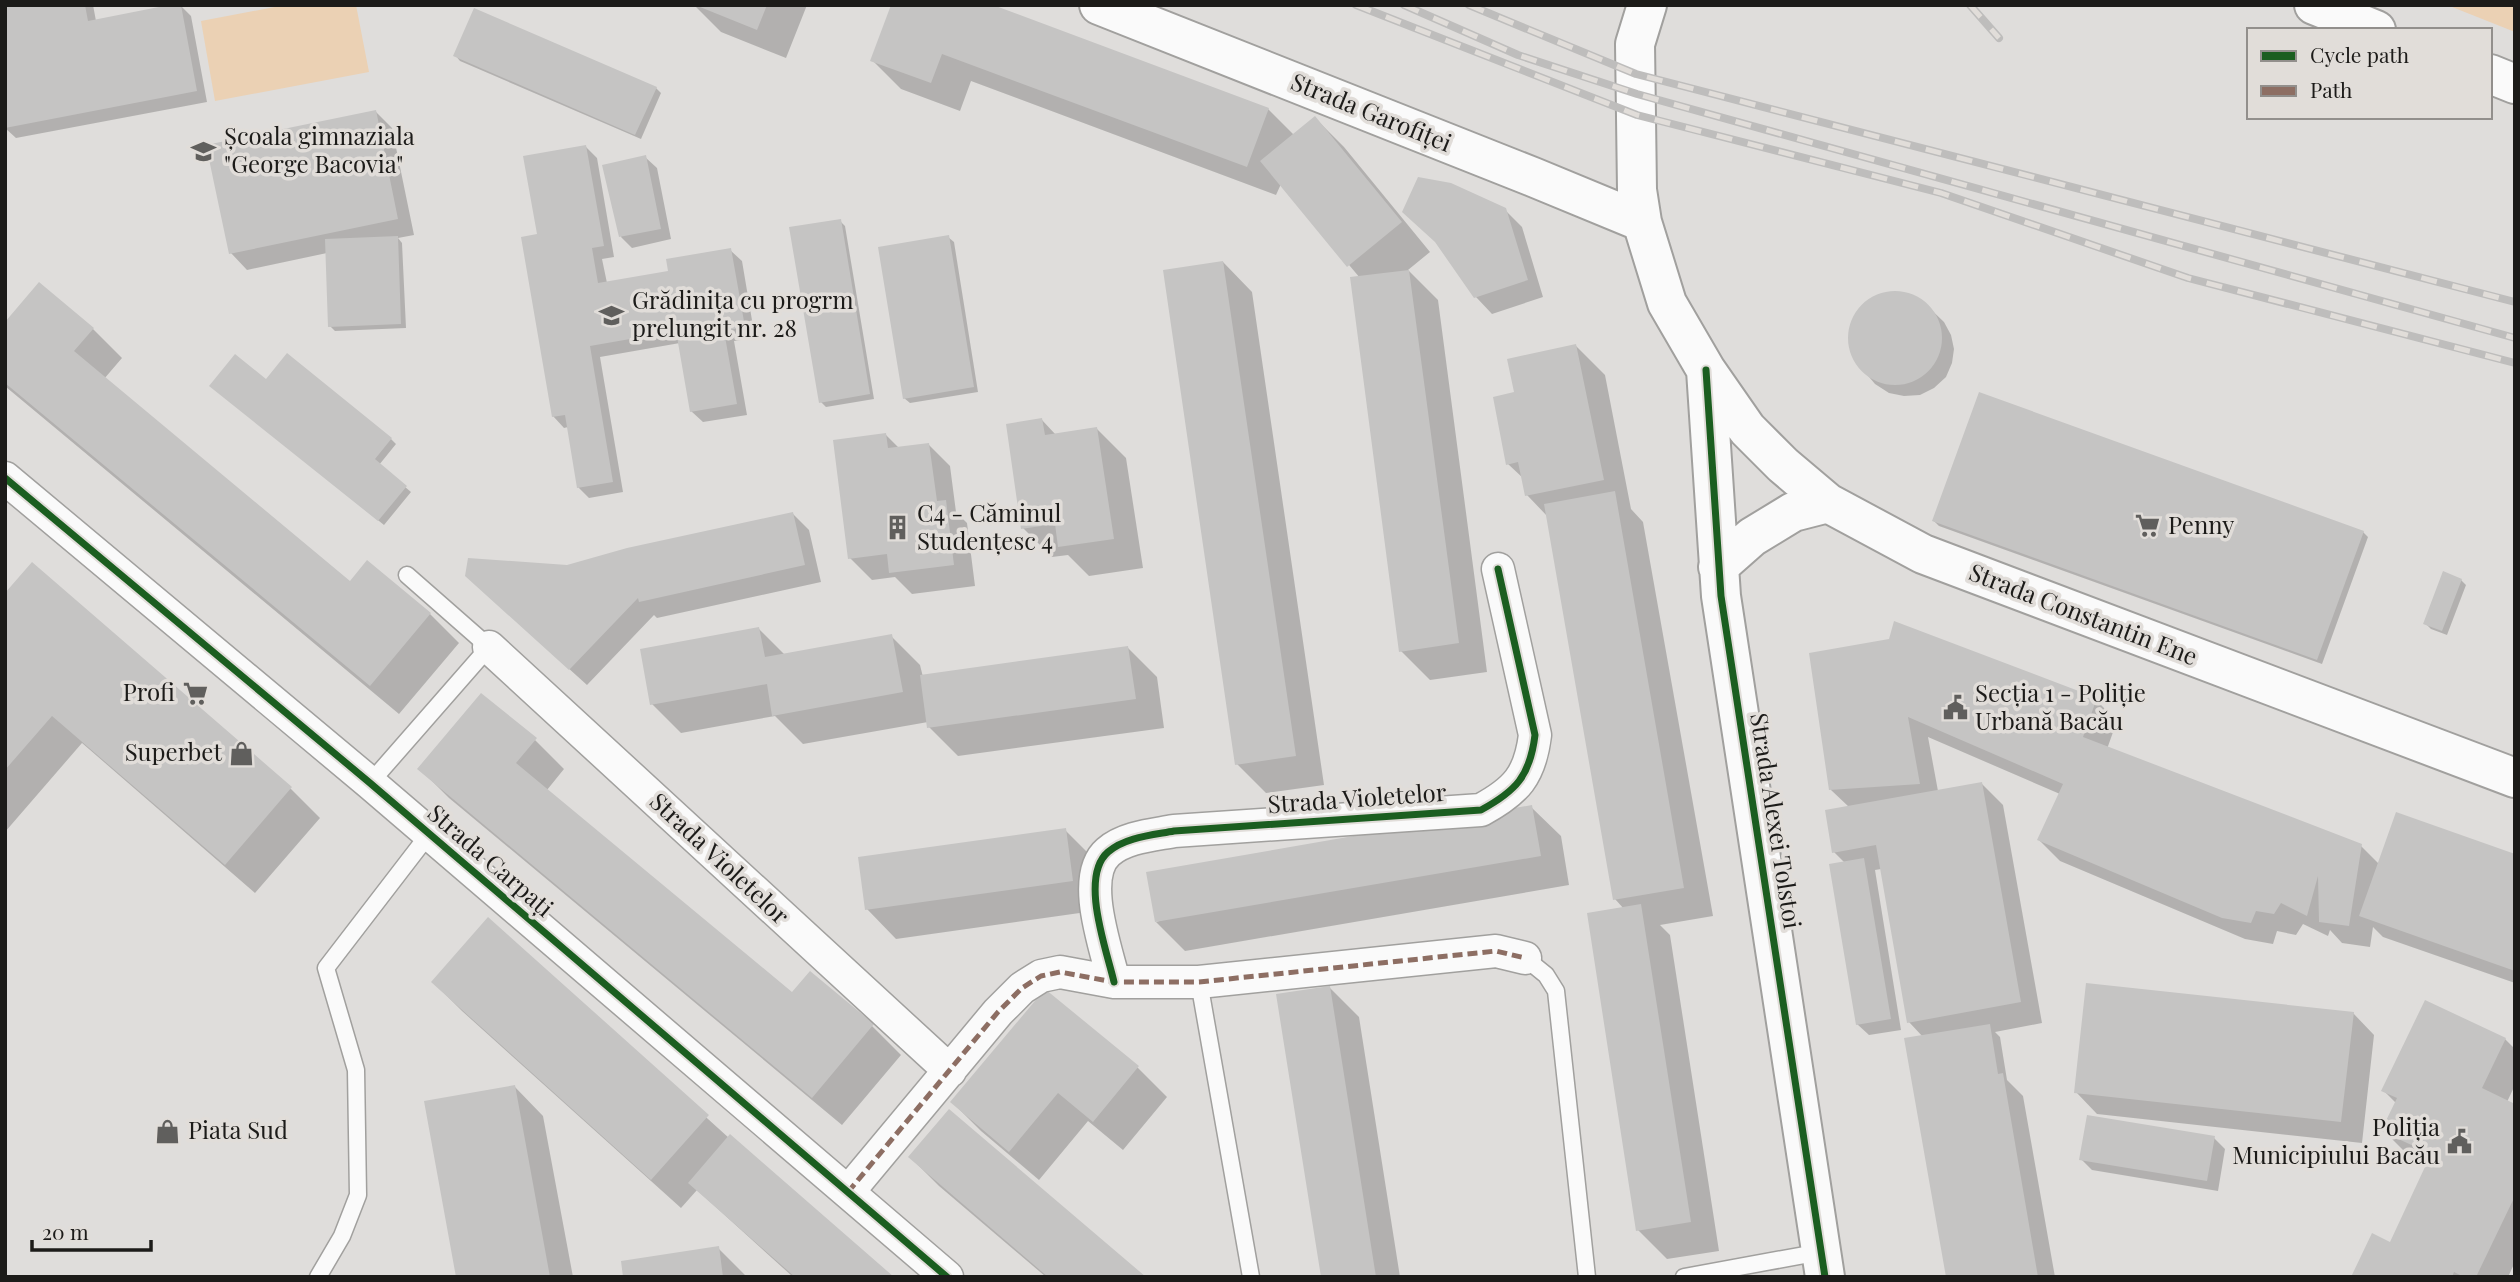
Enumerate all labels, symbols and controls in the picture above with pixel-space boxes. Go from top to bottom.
legend [2247,28,2492,119]
text: Cycle path [2310,40,2410,68]
street label: Strada Garofiței [1287,64,1457,158]
text: Path [2310,75,2353,103]
place label: Școala gimnaziala "George Bacovia" [224,119,415,179]
school or university icon: Școala gimnaziala "George Bacovia" [190,137,218,165]
place label: Grădinița cu progrm prelungit nr. 28 [632,283,854,343]
school or university icon: Grădinița cu progrm prelungit nr. 28 [598,301,626,329]
place label: C4 - Căminul Studențesc 4 [917,496,1061,556]
place label: Penny [2168,508,2234,540]
supermarket icon: Penny [2134,512,2162,540]
building icon: C4 - Căminul Studențesc 4 [883,514,911,542]
street label: Strada Constantin Ene [1965,555,2202,671]
place label: Profi [123,675,175,707]
place label: Secția 1 - Poliție Urbană Bacău [1975,676,2146,736]
supermarket icon: Profi [181,679,209,707]
public building icon: Secția 1 - Poliție Urbană Bacău [1941,694,1969,722]
street label: Strada Alexei Tolstoi [1744,710,1810,931]
place label: Superbet [125,735,223,767]
shop icon: Superbet [228,739,256,767]
street label: Strada Violetelor [1266,775,1448,819]
street label: Strada Violetelor [644,785,797,931]
street label: Strada Carpați [422,796,561,923]
place label: Poliția Municipiului Bacău [2232,1110,2440,1170]
place label: Piata Sud [188,1113,288,1145]
shop icon: Piata Sud [154,1117,182,1145]
public building icon: Poliția Municipiului Bacău [2446,1128,2474,1156]
scale bar [32,1208,150,1252]
text: 20 m [42,1217,89,1245]

